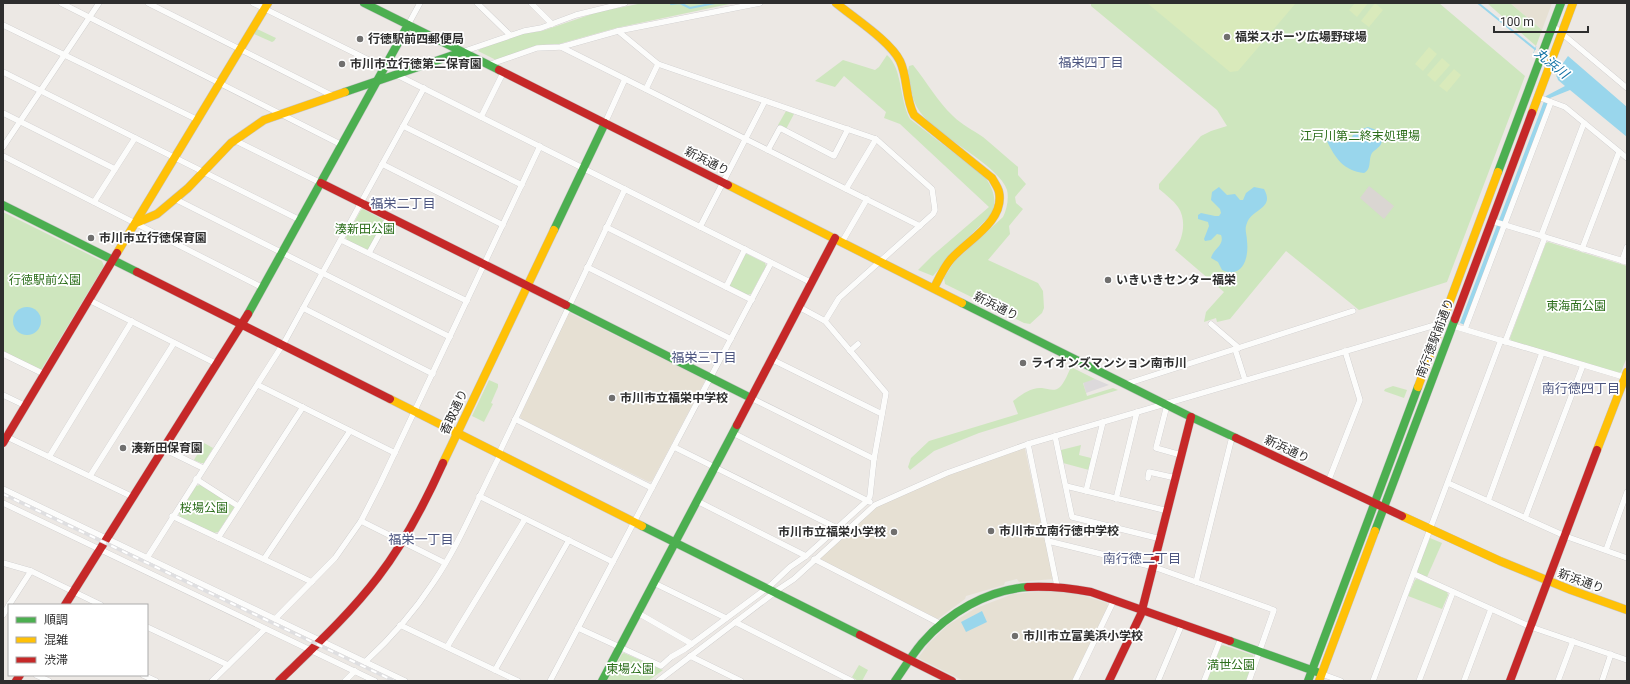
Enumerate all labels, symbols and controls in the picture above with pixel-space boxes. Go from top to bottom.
scale bar [1494,8,1588,34]
text: 100 m [1500,15,1534,29]
place label: 福栄スポーツ広場野球場 [1235,30,1367,44]
place label: 行徳駅前四郵便局 [368,32,464,46]
marker: 福栄スポーツ広場野球場 [1222,32,1232,42]
marker: 行徳駅前四郵便局 [355,34,365,44]
water label: 丸浜川 [1532,45,1573,83]
district label: 福栄四丁目 [1058,55,1124,70]
place label: 市川市立行徳第二保育園 [350,57,482,71]
marker: 市川市立行徳第二保育園 [337,59,347,69]
park label: 江戸川第二終末処理場 [1300,129,1420,143]
street label: 新浜通り [682,144,732,178]
district label: 福栄二丁目 [370,196,436,211]
park label: 湊新田公園 [335,222,395,236]
place label: 市川市立行徳保育園 [99,231,207,245]
marker: 市川市立行徳保育園 [86,233,96,243]
park label: 行徳駅前公園 [9,273,81,287]
place label: いきいきセンター福栄 [1116,273,1236,287]
marker: いきいきセンター福栄 [1103,275,1113,285]
street label: 新浜通り [971,289,1021,323]
street label: 南行徳駅前通り [1413,296,1457,380]
park label: 東海面公園 [1546,299,1606,313]
district label: 福栄三丁目 [671,350,737,365]
place label: ライオンズマンション南市川 [1031,356,1187,370]
marker: ライオンズマンション南市川 [1018,358,1028,368]
district label: 南行徳四丁目 [1542,381,1620,396]
street label: 香取通り [438,387,470,437]
place label: 市川市立福栄中学校 [620,391,728,405]
marker: 市川市立福栄中学校 [607,393,617,403]
street label: 新浜通り [1262,433,1312,465]
place label: 湊新田保育園 [131,441,203,455]
marker: 湊新田保育園 [118,443,128,453]
park label: 桜場公園 [180,501,228,515]
place label: 市川市立南行徳中学校 [999,524,1119,538]
place label: 市川市立福栄小学校 [778,525,886,539]
marker: 市川市立南行徳中学校 [986,526,996,536]
marker: 市川市立福栄小学校 [889,527,899,537]
district label: 福栄一丁目 [388,532,454,547]
district label: 南行徳二丁目 [1103,551,1181,566]
street label: 新浜通り [1556,566,1606,596]
legend [8,604,148,676]
text: 順調 [44,613,68,627]
place label: 市川市立富美浜小学校 [1023,629,1143,643]
marker: 市川市立富美浜小学校 [1010,631,1020,641]
text: 混雑 [44,633,68,647]
text: 渋滞 [44,653,68,667]
park label: 満世公園 [1207,658,1255,672]
park label: 東場公園 [606,662,654,676]

